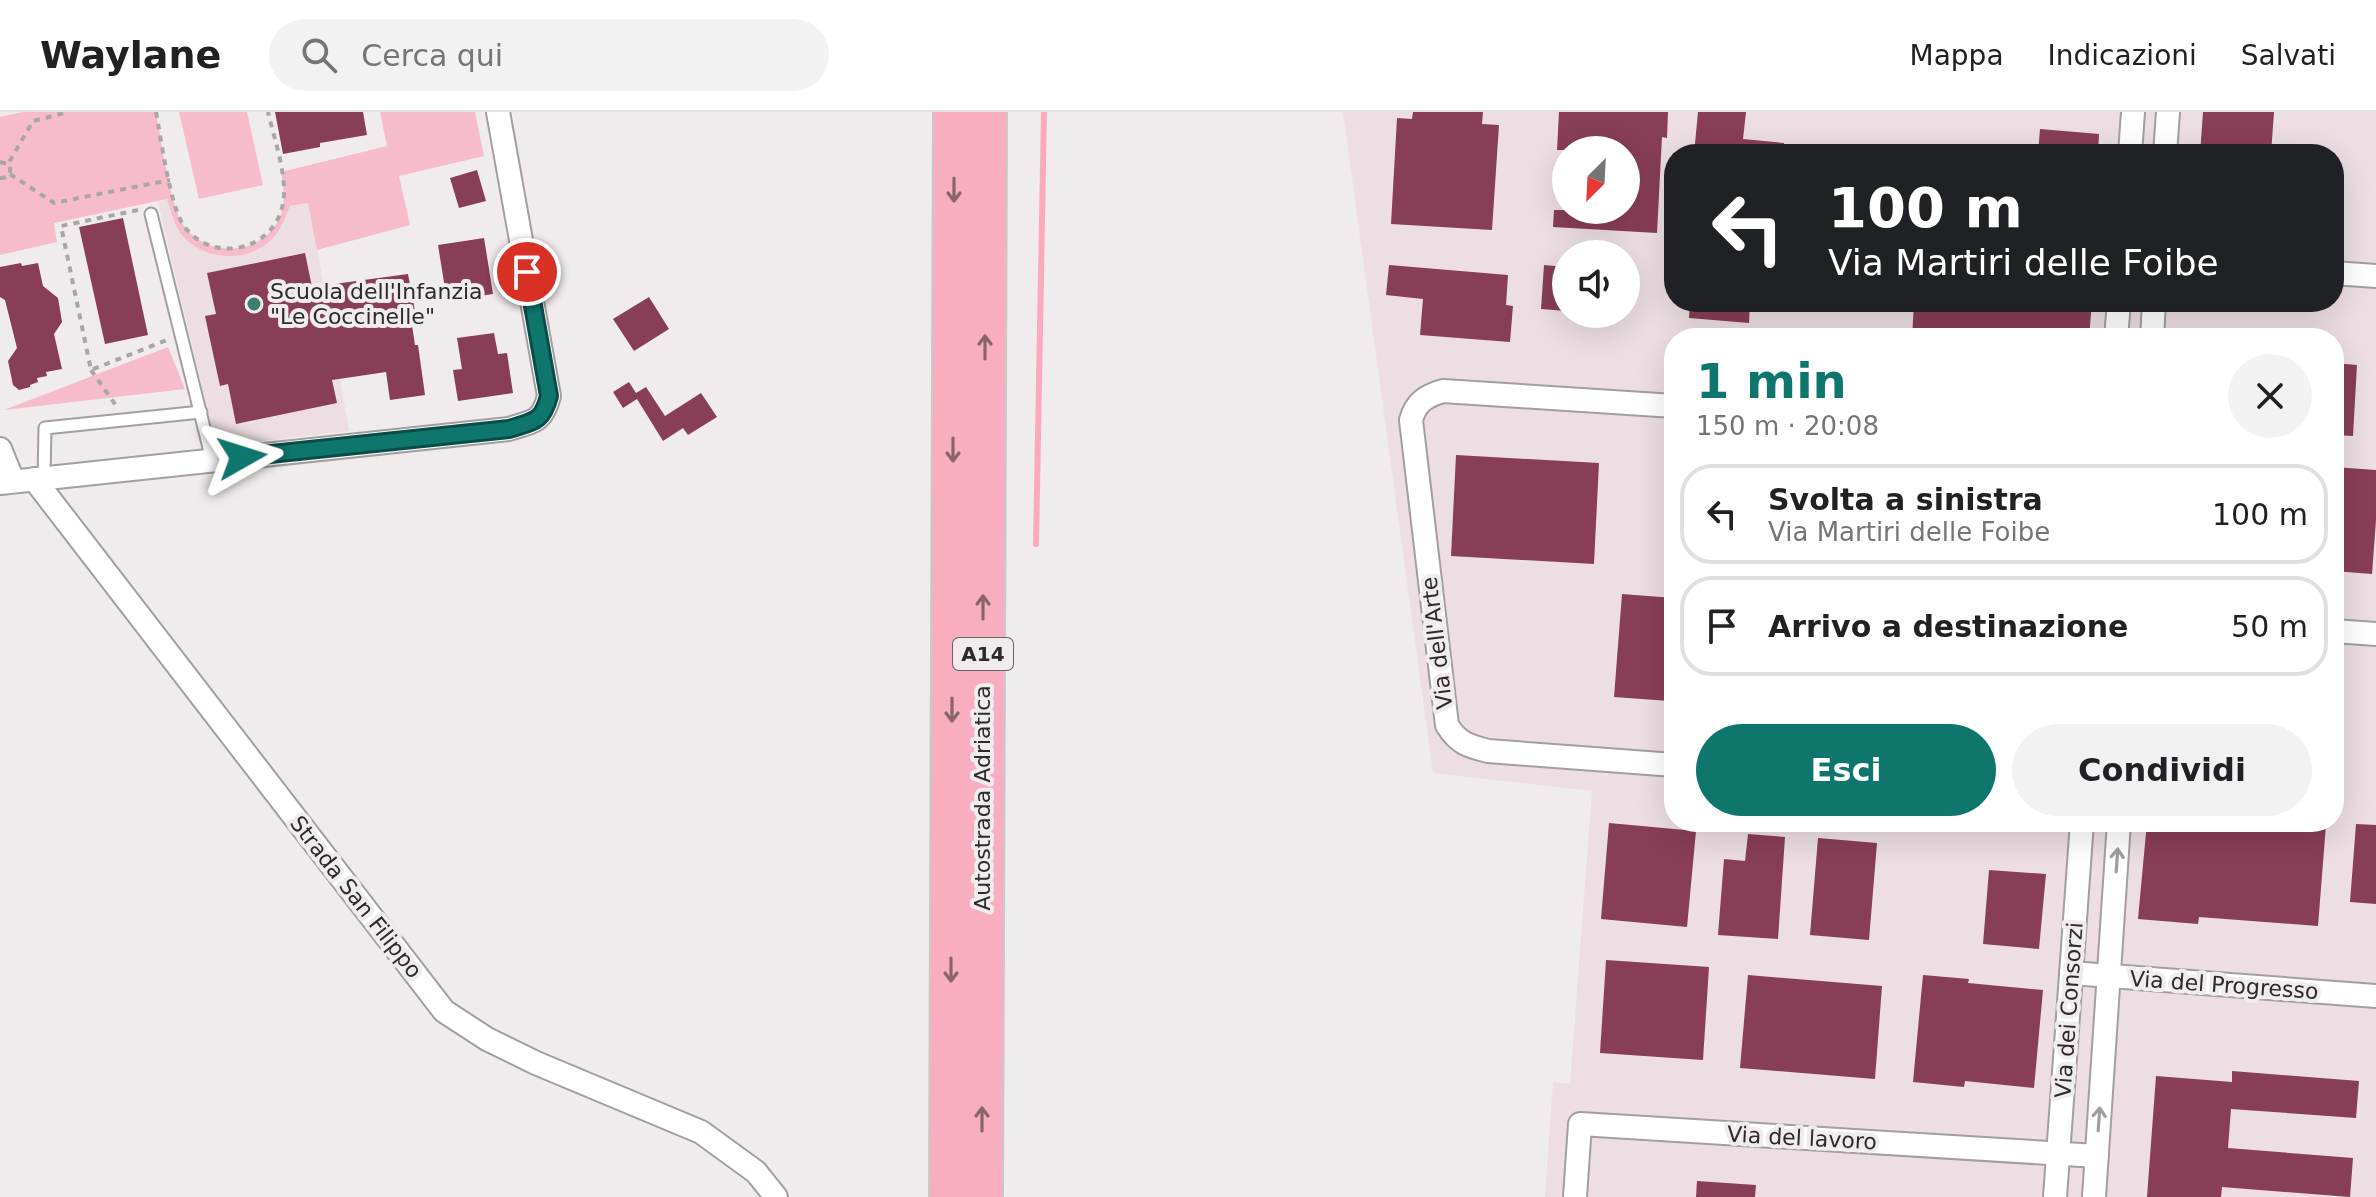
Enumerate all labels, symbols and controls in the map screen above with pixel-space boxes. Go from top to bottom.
search box [269,19,829,91]
text: Waylane [40,33,221,77]
icon: search [297,33,341,77]
text: Cerca qui [361,38,503,73]
text: Mappa [1910,39,2004,72]
text: Indicazioni [2048,39,2197,72]
text: Salvati [2241,39,2336,72]
north arrow [1552,136,1640,224]
map controls [1552,136,1640,328]
text: 100 m [1828,175,2023,240]
one-way arrow [946,176,962,203]
icon: left [1696,176,1800,280]
pin [493,238,561,306]
button: sound [1552,240,1640,328]
text: Via Martiri delle Foibe [1828,242,2219,283]
icon: arrive [505,250,549,294]
place label: Scuola dell'Infanzia "Le Coccinelle" [270,279,483,329]
marker: Scuola dell'Infanzia "Le Coccinelle" [245,295,263,313]
one-way arrow [978,334,993,361]
text: 1 min [1696,353,1847,409]
button: close [2228,354,2312,438]
text: 150 m · 20:08 [1696,411,1879,441]
position arrow [200,415,284,499]
one-way arrow [946,436,961,463]
text: Svolta a sinistra [1768,482,2043,517]
icon: left [1700,492,1744,536]
text: 100 m [2212,497,2308,532]
text: Via Martiri delle Foibe [1768,517,2050,547]
street label: Via dell'Arte [1416,575,1458,711]
one-way arrow [975,594,991,621]
icon: arrive [1700,604,1744,648]
text: Arrivo a destinazione [1768,609,2128,644]
text: 50 m [2231,609,2308,644]
road number: A14 [953,638,1013,670]
street label: Autostrada Adriatica [970,685,995,911]
one-way arrow [944,696,960,723]
button: Esci [1696,724,1996,816]
button: Condividi [2012,724,2312,816]
street label: Strada San Filippo [285,811,427,983]
one-way arrow [2110,847,2125,874]
street label: Via dei Consorzi [2050,921,2088,1099]
one-way arrow [943,956,959,983]
street label: Via del Progresso [2129,966,2319,1004]
one-way arrow [974,1106,990,1133]
one-way arrow [2092,1106,2107,1133]
street label: Via del lavoro [1727,1122,1877,1154]

